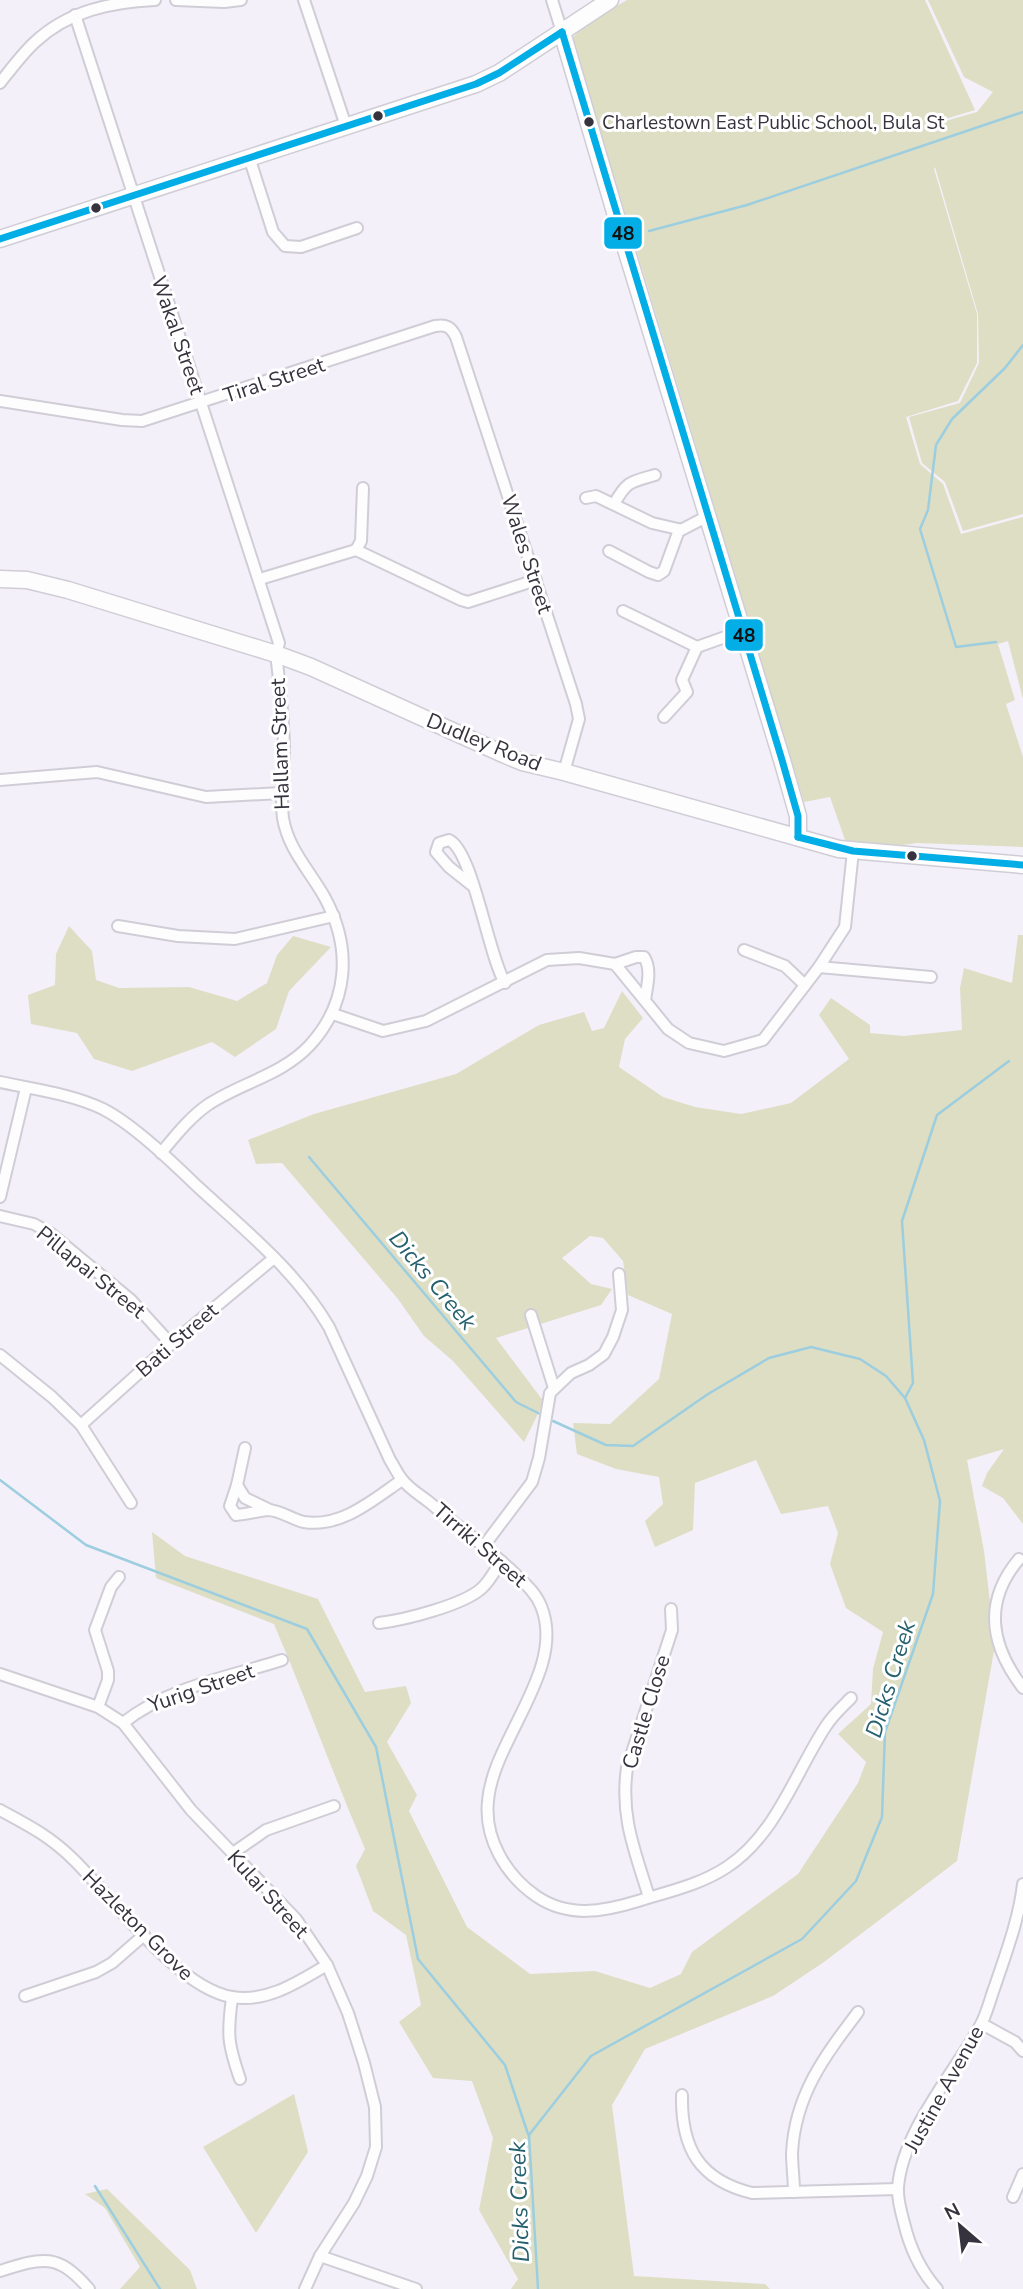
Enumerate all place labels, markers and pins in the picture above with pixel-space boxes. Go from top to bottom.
unlabelled marker [371,109,385,123]
place label: Charlestown East Public School, Bula St [602,110,945,136]
marker: Charlestown East Public School, Bula St [582,115,596,129]
unlabelled marker [89,201,103,215]
unlabelled marker [905,849,919,863]

